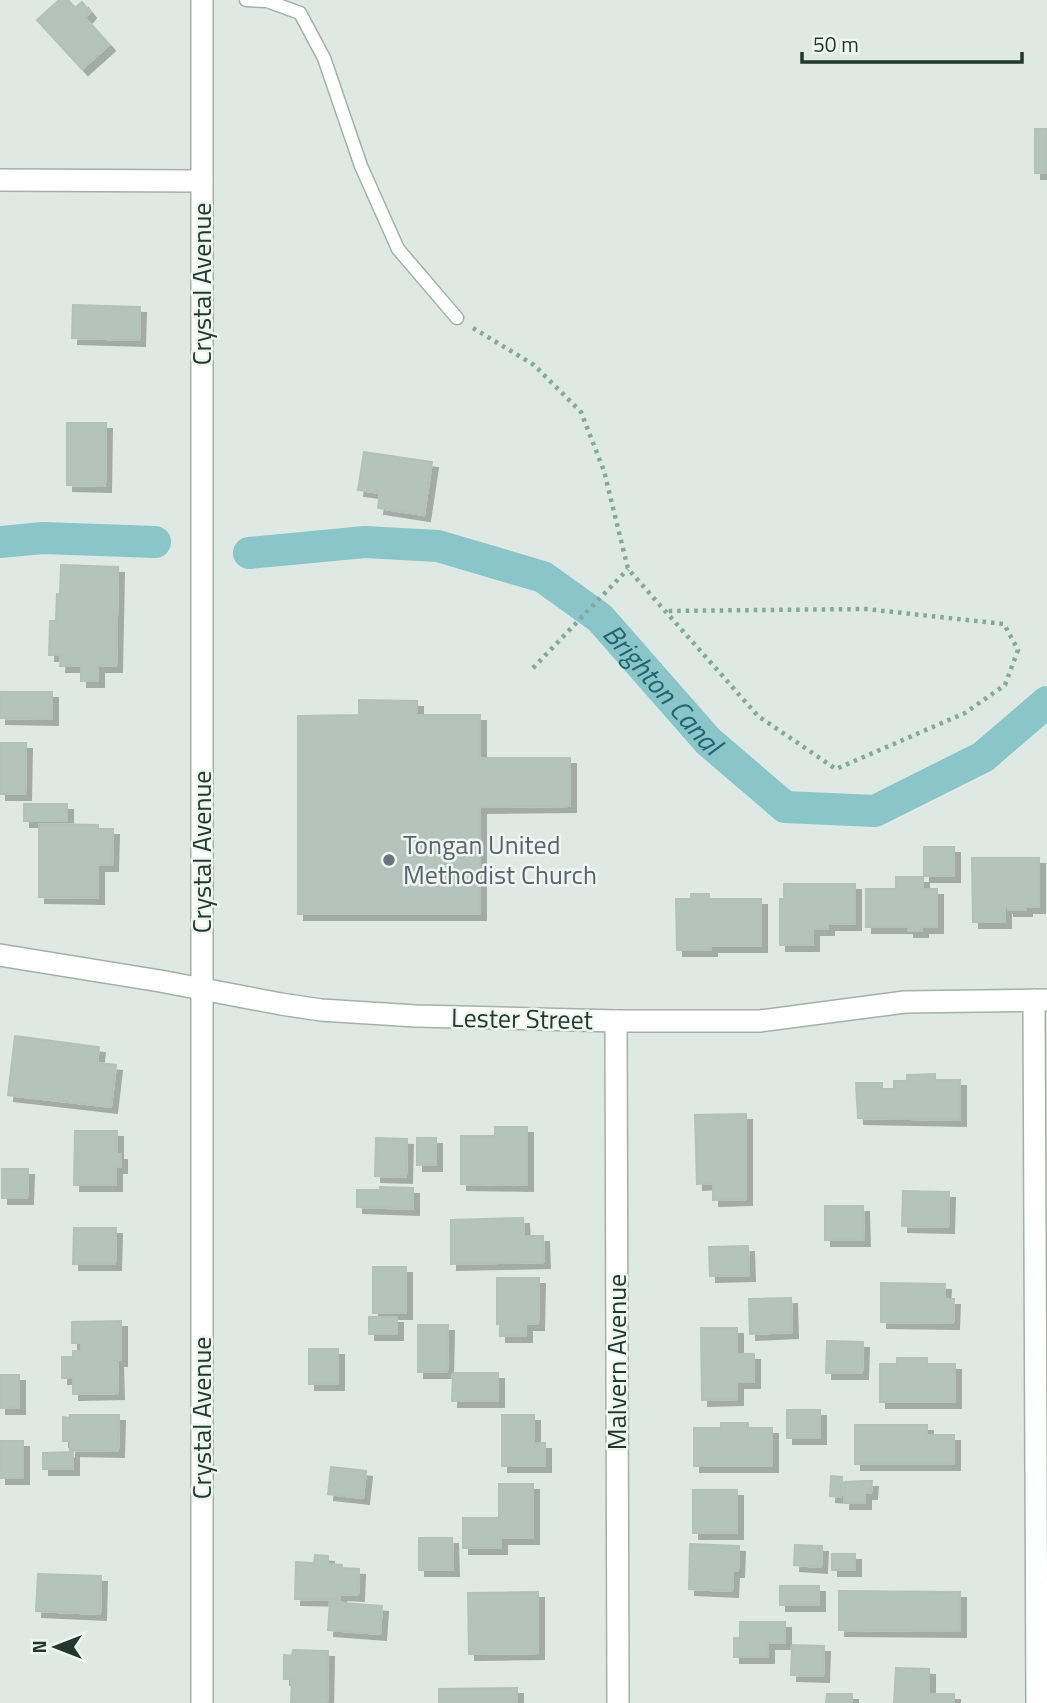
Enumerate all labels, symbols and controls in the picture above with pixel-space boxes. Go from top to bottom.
scale bar [802,21,1023,65]
text: 50 m [813,28,859,60]
street label: Crystal Avenue [182,203,221,365]
water label: Brighton Canal [593,614,734,767]
street label: Crystal Avenue [182,771,221,933]
place label: Tongan United Methodist Church [403,825,597,894]
marker: Tongan United Methodist Church [381,852,397,868]
street label: Lester Street [451,998,593,1039]
street label: Malvern Avenue [597,1274,636,1450]
street label: Crystal Avenue [182,1337,221,1499]
north arrow [21,1612,91,1682]
text: N [24,1640,53,1654]

